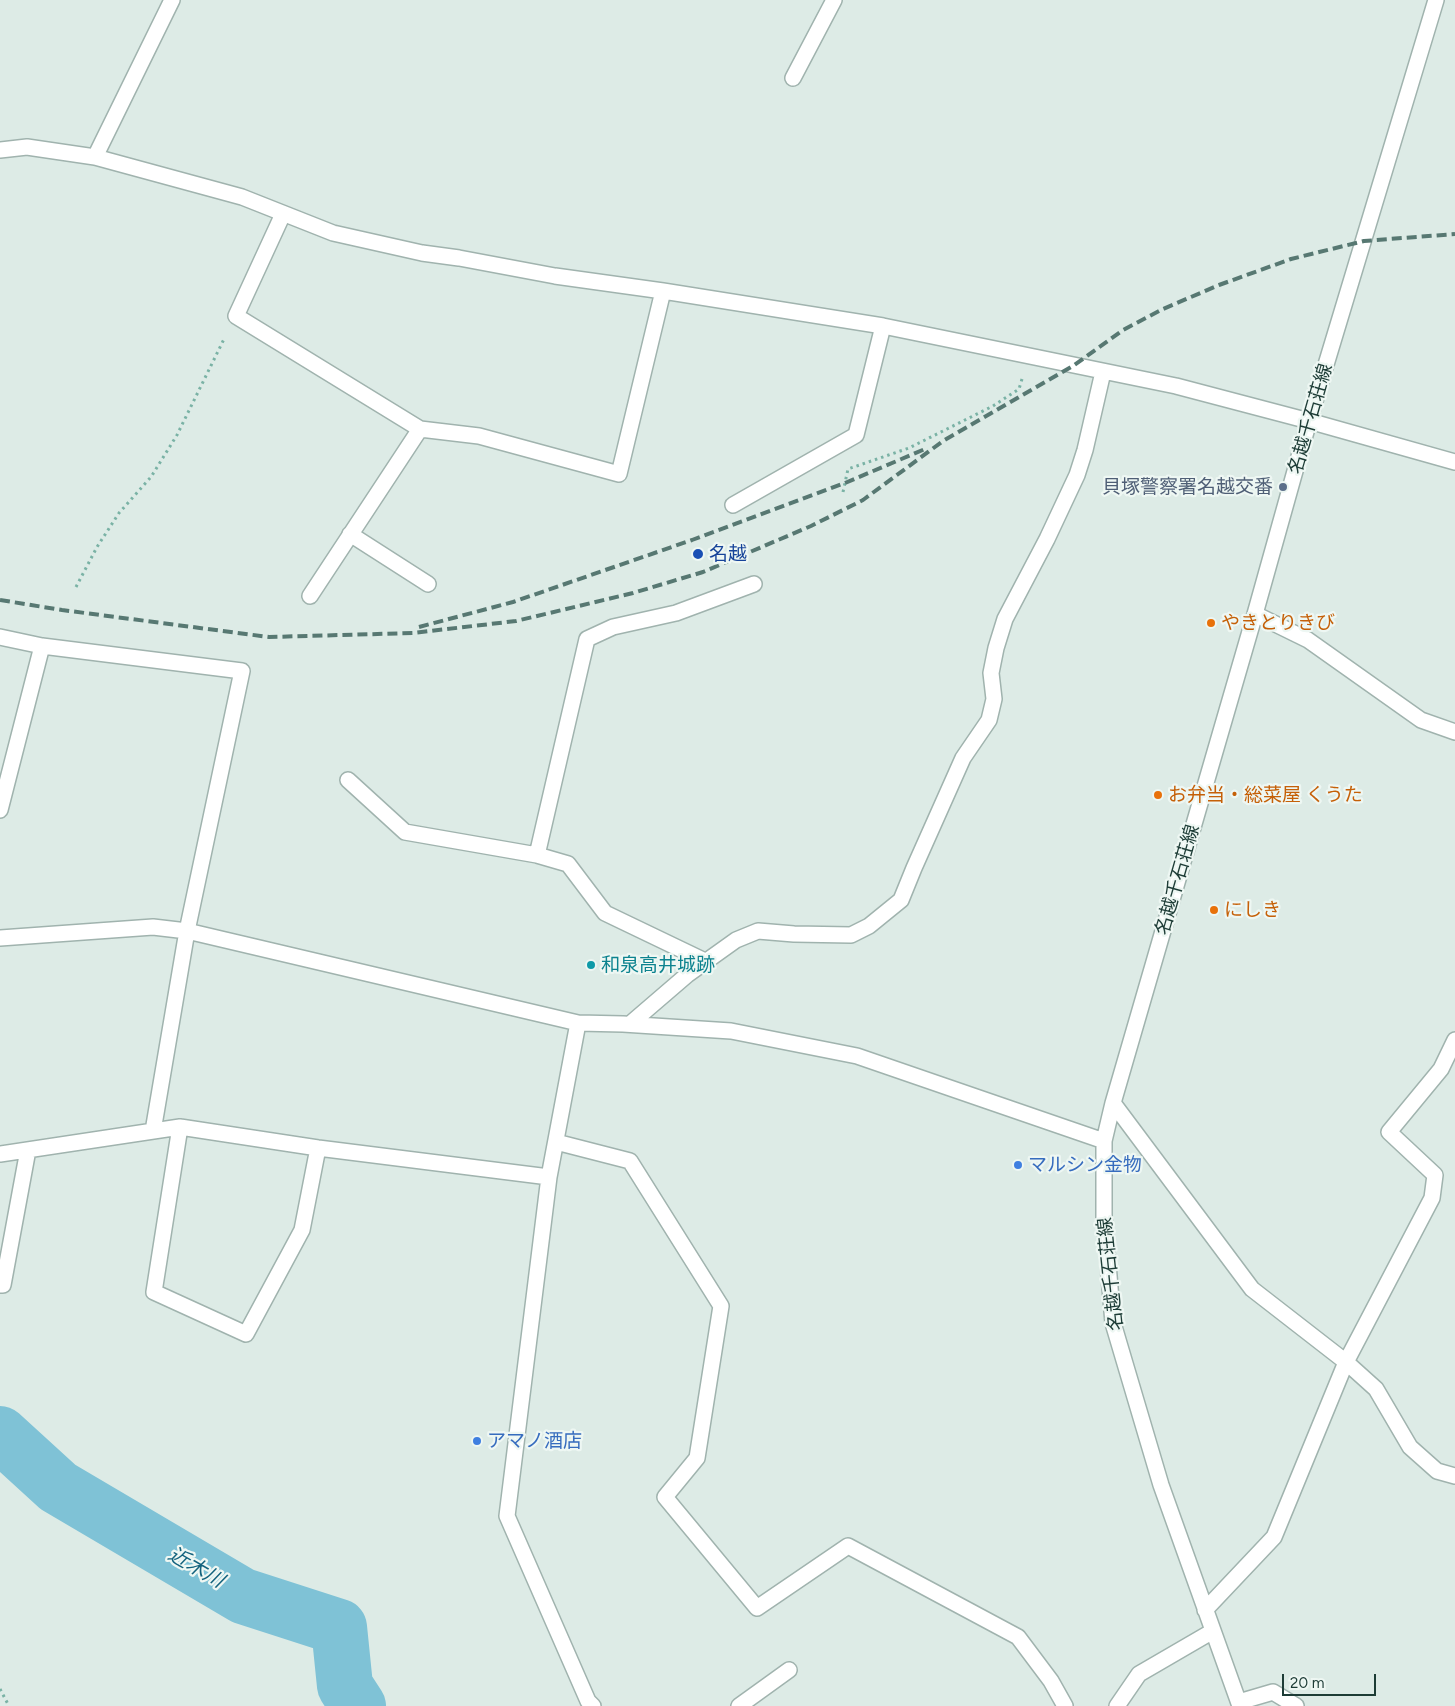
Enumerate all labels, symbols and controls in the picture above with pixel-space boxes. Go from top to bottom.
street label: 名越千石荘線 [1284,361,1338,477]
place label: 貝塚警察署名越交番 [1102,476,1273,498]
marker: 貝塚警察署名越交番 [1277,481,1289,493]
place label: 名越 [709,543,747,565]
marker: 名越 [691,547,705,561]
place label: やきとりきび [1221,612,1335,634]
marker: やきとりきび [1205,617,1217,629]
place label: お弁当・総菜屋 くうた [1168,784,1363,806]
marker: お弁当・総菜屋 くうた [1152,789,1164,801]
street label: 名越千石荘線 [1151,822,1205,938]
place label: にしき [1224,899,1281,921]
marker: にしき [1208,904,1220,916]
place label: 和泉高井城跡 [601,954,715,976]
marker: 和泉高井城跡 [585,959,597,971]
place label: マルシン金物 [1028,1154,1142,1176]
marker: マルシン金物 [1012,1159,1024,1171]
street label: 名越千石荘線 [1094,1216,1128,1332]
place label: アマノ酒店 [487,1430,582,1452]
marker: アマノ酒店 [471,1435,483,1447]
water label: 近木川 [164,1543,228,1593]
scale bar [1285,1664,1379,1696]
text: 20 m [1290,1674,1324,1692]

